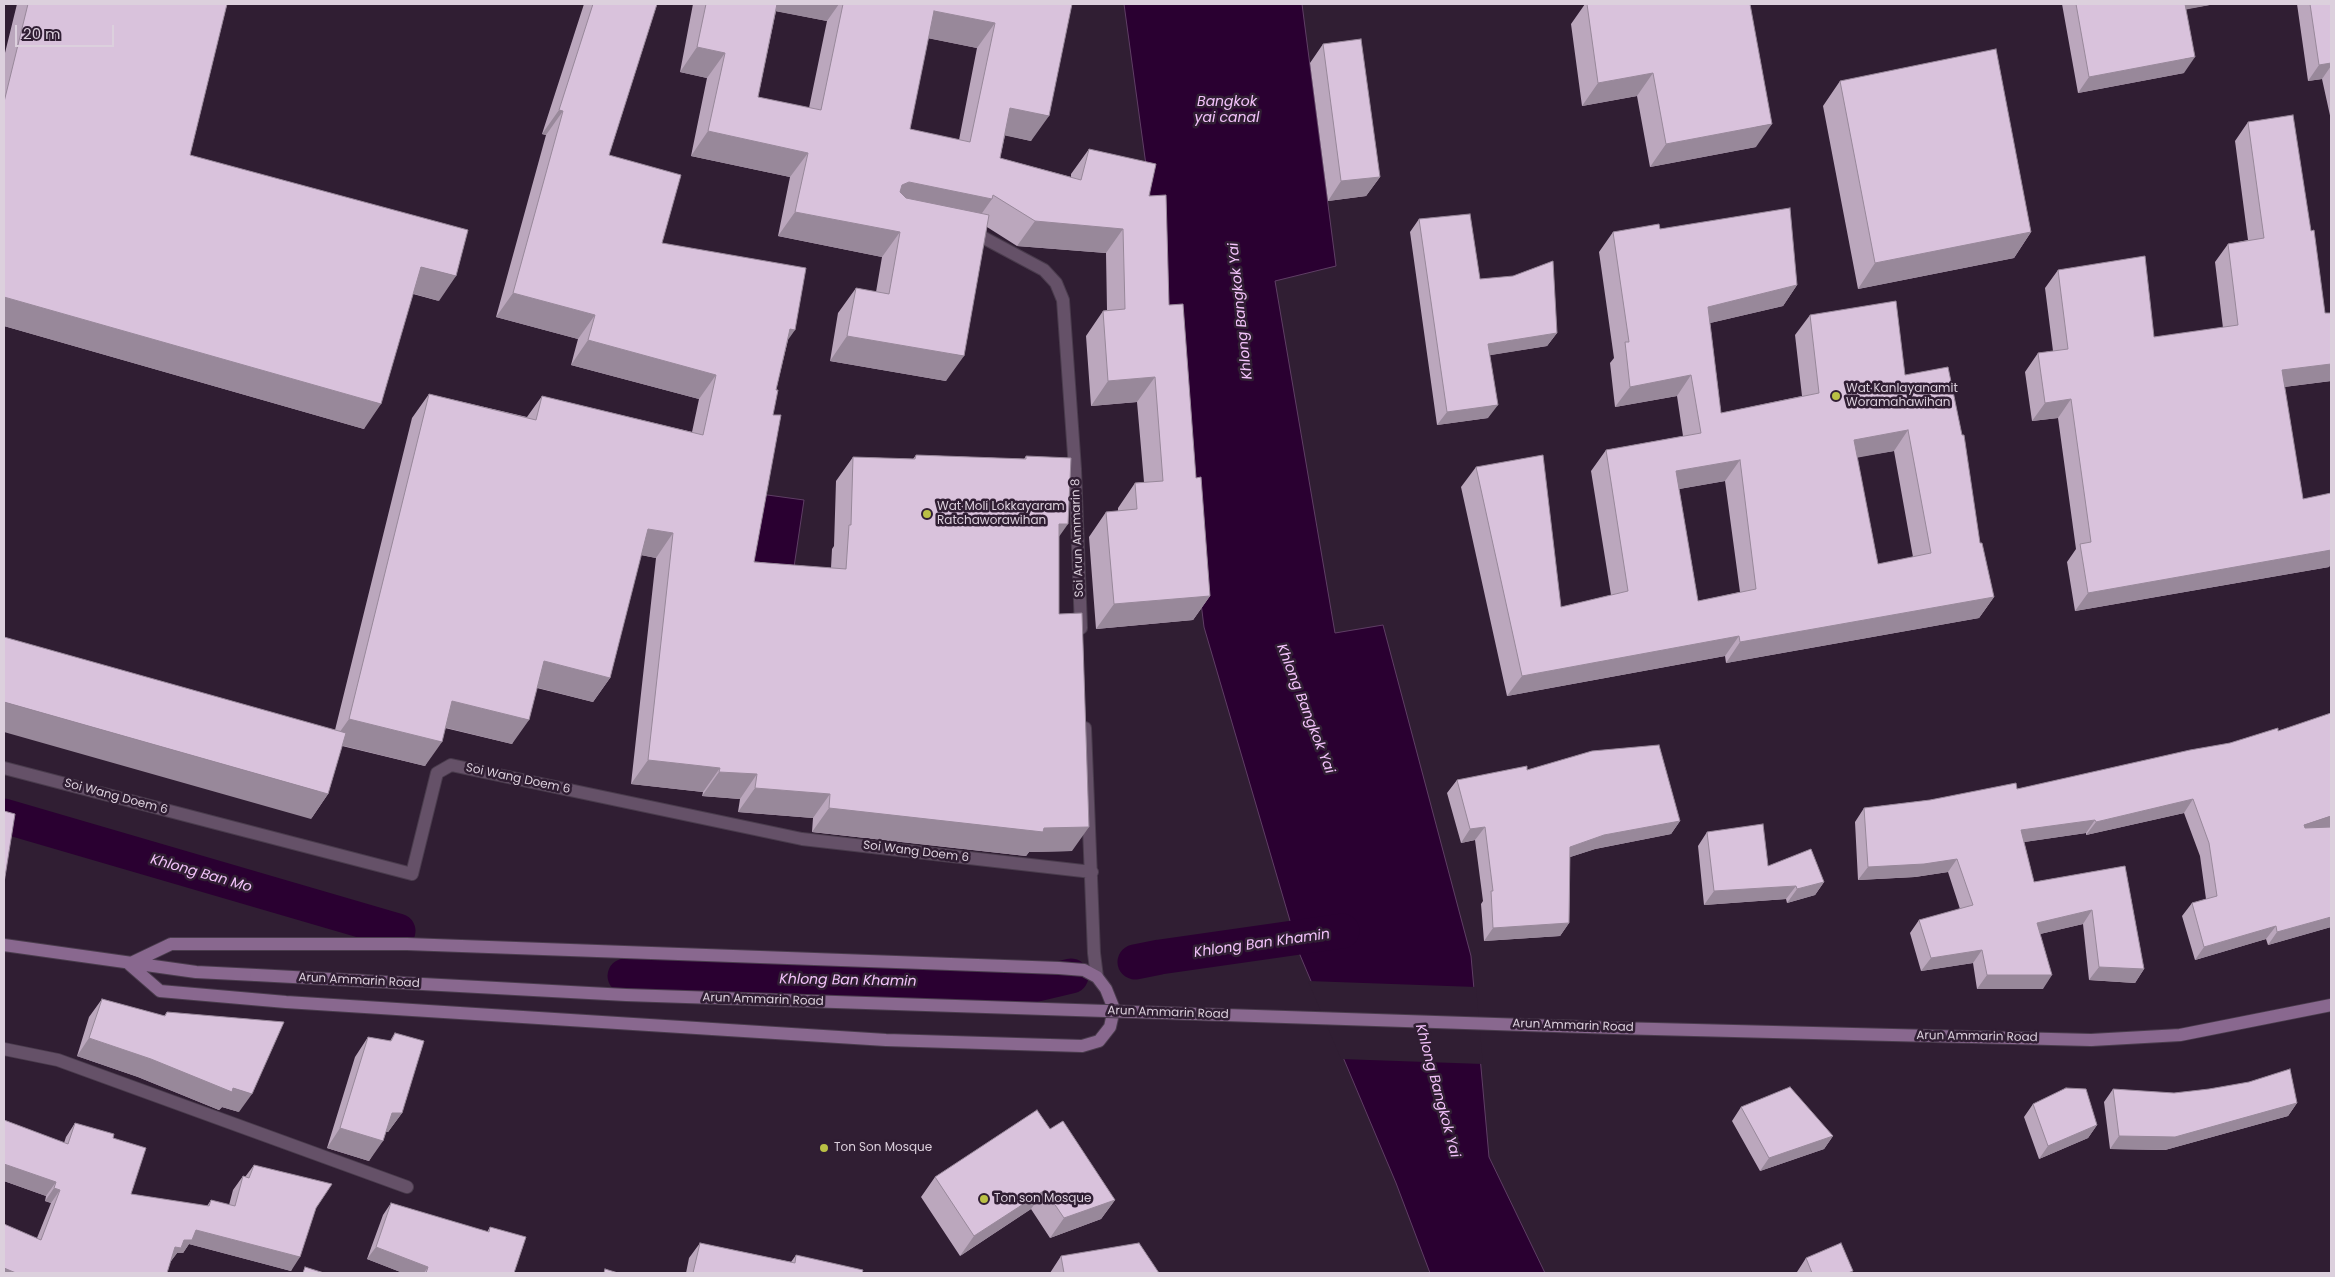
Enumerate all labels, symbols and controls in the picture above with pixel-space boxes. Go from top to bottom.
scale bar [18,15,116,47]
text: 20 m [23,23,61,44]
water label: Bangkok yai canal [1195,94,1259,126]
water label: Khlong Bangkok Yai [1225,242,1257,380]
place label: Wat Kanlayanamit Woramahawihan [1846,382,1958,410]
marker: Wat Kanlayanamit Woramahawihan [1830,390,1842,402]
street label: Soi Arun Ammarin 8 [1069,478,1087,598]
place label: Wat Moli Lokkayaram Ratchaworawihan [937,500,1065,528]
marker: Wat Moli Lokkayaram Ratchaworawihan [921,508,933,520]
water label: Khlong Bangkok Yai [1273,642,1337,776]
street label: Soi Wang Doem 6 [464,761,572,797]
street label: Soi Wang Doem 6 [63,776,169,818]
street label: Soi Wang Doem 6 [862,838,970,866]
water label: Khlong Ban Mo [148,852,254,896]
water label: Khlong Ban Khamin [1193,926,1331,962]
street label: Arun Ammarin Road [298,971,420,991]
water label: Khlong Ban Khamin [779,971,917,991]
street label: Arun Ammarin Road [702,991,824,1009]
street label: Arun Ammarin Road [1107,1004,1229,1022]
street label: Arun Ammarin Road [1512,1017,1634,1035]
water label: Khlong Bangkok Yai [1411,1022,1463,1160]
street label: Arun Ammarin Road [1916,1029,2038,1045]
place label: Ton Son Mosque [834,1141,932,1155]
marker: Ton Son Mosque [818,1142,830,1154]
place label: Ton son Mosque [994,1192,1091,1206]
marker: Ton son Mosque [978,1193,990,1205]

